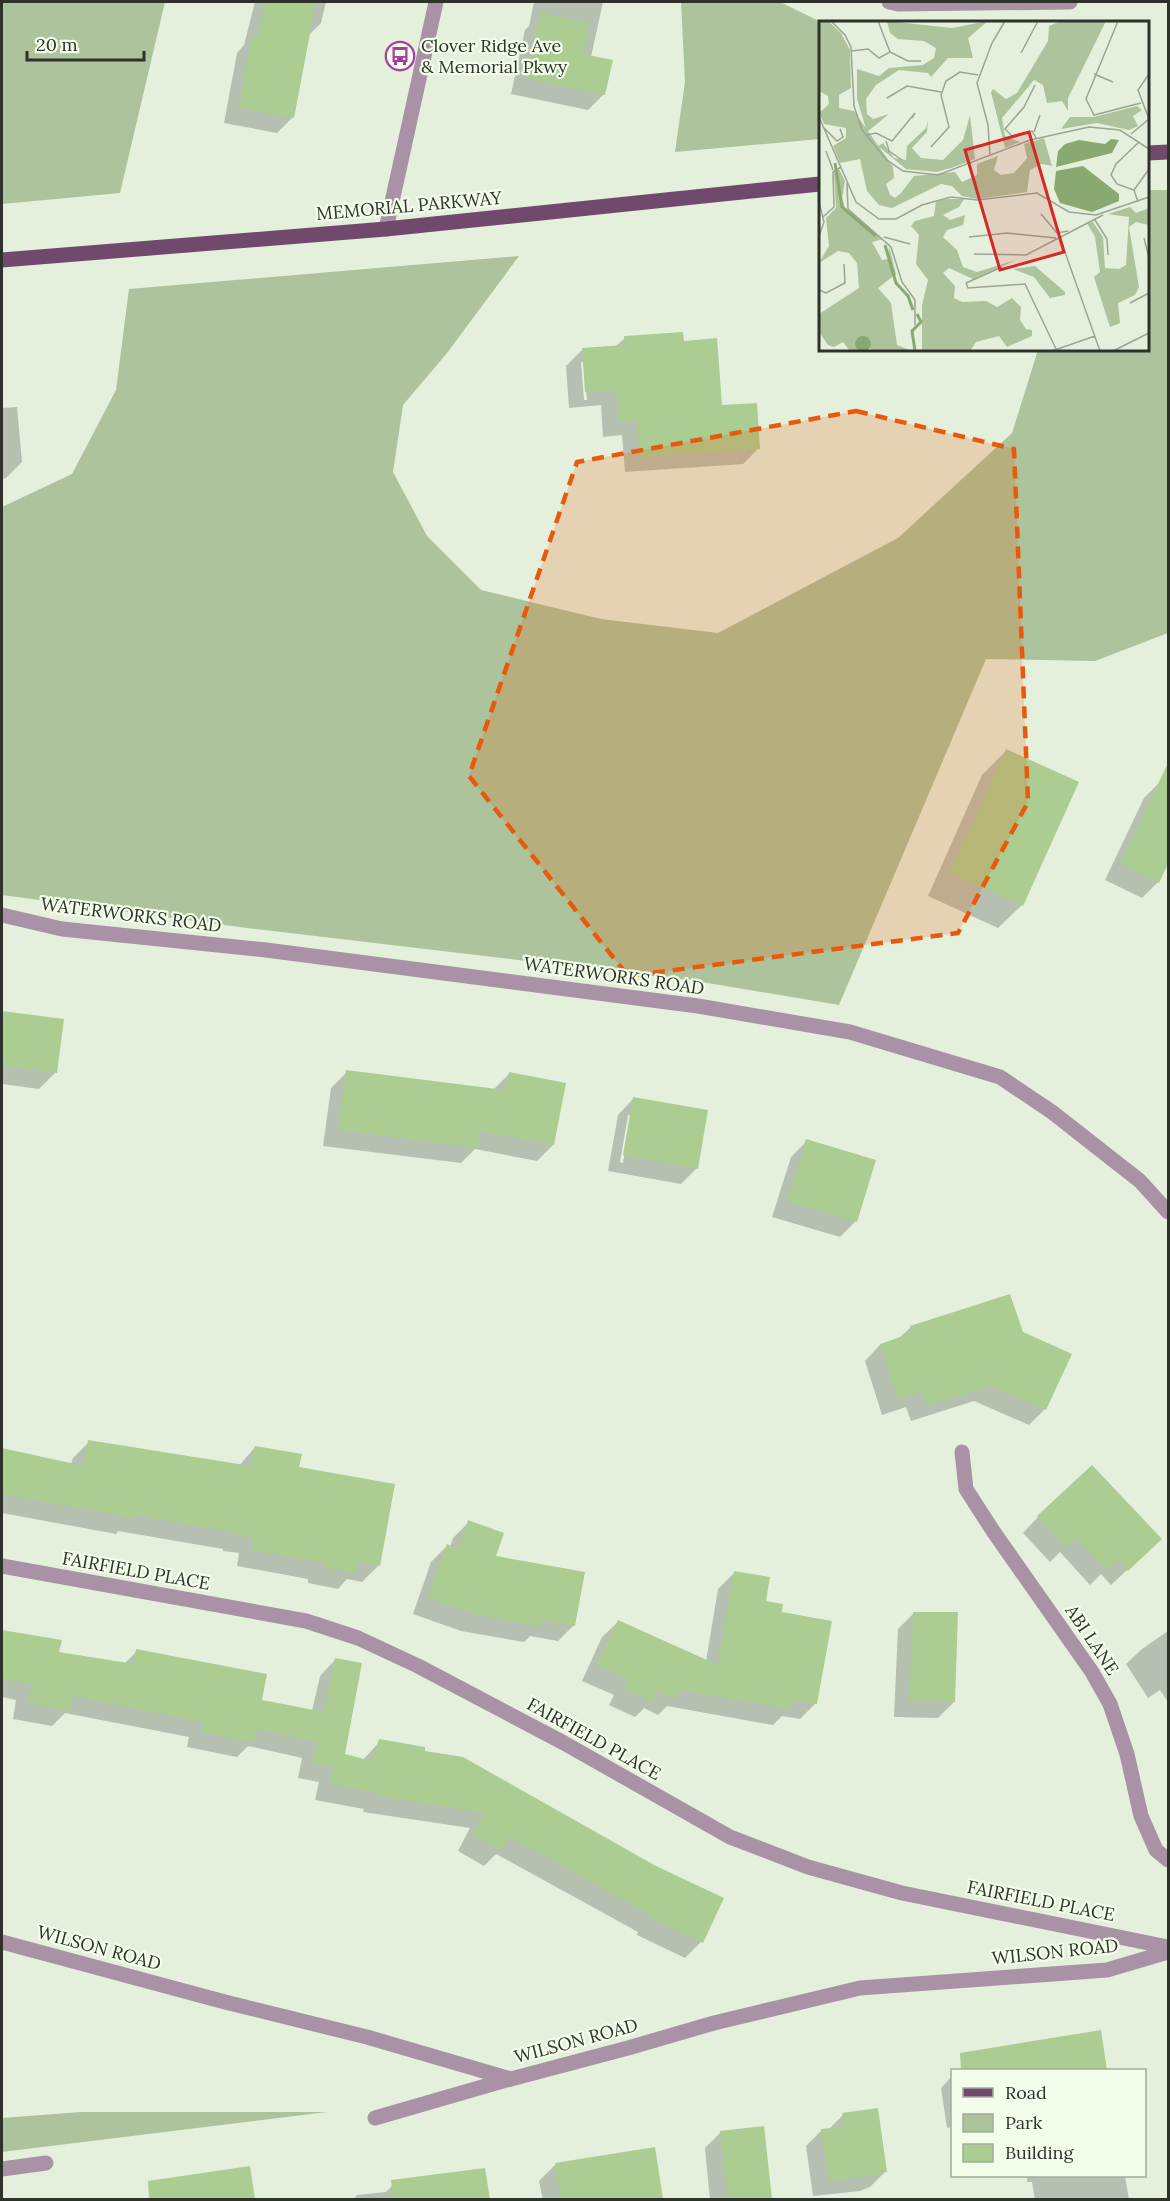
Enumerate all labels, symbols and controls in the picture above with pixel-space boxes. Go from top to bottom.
inset map [819,21,1149,351]
scale bar [27,24,144,62]
text: 20 m [36,33,78,56]
place label: Clover Ridge Ave & Memorial Pkwy [421,34,568,78]
bus stop icon: Clover Ridge Ave & Memorial Pkwy [384,40,416,72]
street label: MEMORIAL PARKWAY [315,186,503,225]
street label: WATERWORKS ROAD [39,892,223,937]
street label: WATERWORKS ROAD [522,951,706,1000]
street label: FAIRFIELD PLACE [60,1546,212,1595]
street label: ABI LANE [1060,1599,1124,1679]
street label: FAIRFIELD PLACE [523,1692,665,1785]
street label: FAIRFIELD PLACE [965,1875,1117,1926]
street label: WILSON ROAD [35,1920,164,1975]
street label: WILSON ROAD [991,1933,1119,1970]
street label: WILSON ROAD [511,2013,640,2068]
legend [951,2069,1146,2177]
text: Road [1005,2081,1047,2104]
text: Park [1005,2111,1043,2134]
text: Building [1005,2141,1075,2164]

